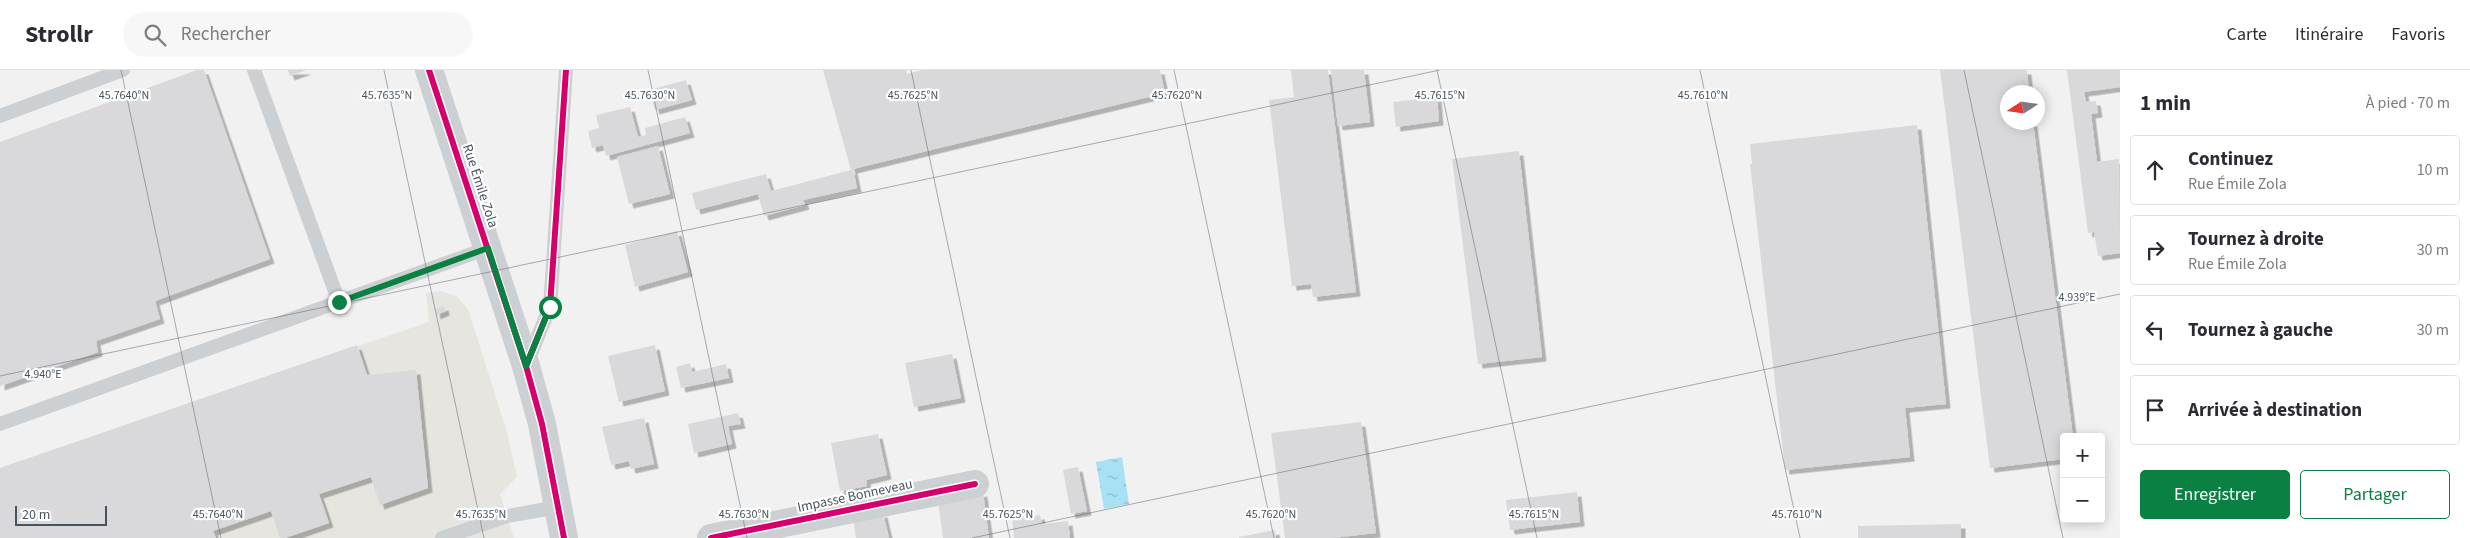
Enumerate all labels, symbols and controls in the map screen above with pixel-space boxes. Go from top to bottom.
search box [123,12,473,57]
text: Strollr [25,17,93,52]
icon: search [141,21,169,49]
text: Rechercher [181,21,271,48]
text: Carte [2227,22,2267,47]
text: Itinéraire [2295,22,2363,47]
text: Favoris [2391,22,2445,47]
north arrow [2000,85,2045,130]
text: 45.7640°N [99,87,149,104]
text: 45.7635°N [362,87,412,104]
text: 45.7630°N [625,87,675,104]
text: 45.7625°N [888,87,938,104]
text: 45.7620°N [1152,87,1202,104]
text: 45.7615°N [1415,87,1465,104]
text: 45.7610°N [1678,87,1728,104]
text: 1 min [2140,88,2191,118]
text: À pied · 70 m [2366,92,2450,114]
street label: Rue Émile Zola [457,142,503,230]
text: Continuez [2188,146,2273,173]
icon: ahead [2141,156,2169,184]
text: 10 m [2417,159,2449,181]
text: Rue Émile Zola [2188,173,2287,195]
text: Tournez à droite [2188,226,2324,253]
icon: right [2141,236,2169,264]
text: 30 m [2417,239,2449,261]
text: Rue Émile Zola [2188,253,2287,275]
text: 4.939°E [2058,289,2096,306]
route end [328,291,351,314]
route start [539,296,562,319]
icon: left [2141,316,2169,344]
text: Tournez à gauche [2188,317,2333,344]
text: 30 m [2417,319,2449,341]
text: 4.940°E [24,366,62,383]
icon: arrive [2141,396,2169,424]
text: Arrivée à destination [2188,397,2362,424]
map controls [2060,433,2105,523]
button: + [2060,433,2105,478]
button: Enregistrer [2140,470,2290,519]
button: Partager [2300,470,2450,519]
street label: Impasse Bonneveau [795,474,915,518]
button: − [2060,478,2105,523]
scale bar [15,503,108,526]
text: 20 m [22,505,50,525]
text: 45.7640°N [193,506,243,523]
text: 45.7635°N [456,506,506,523]
text: 45.7630°N [719,506,769,523]
text: 45.7625°N [983,506,1033,523]
text: 45.7620°N [1246,506,1296,523]
text: 45.7615°N [1509,506,1559,523]
text: 45.7610°N [1772,506,1822,523]

